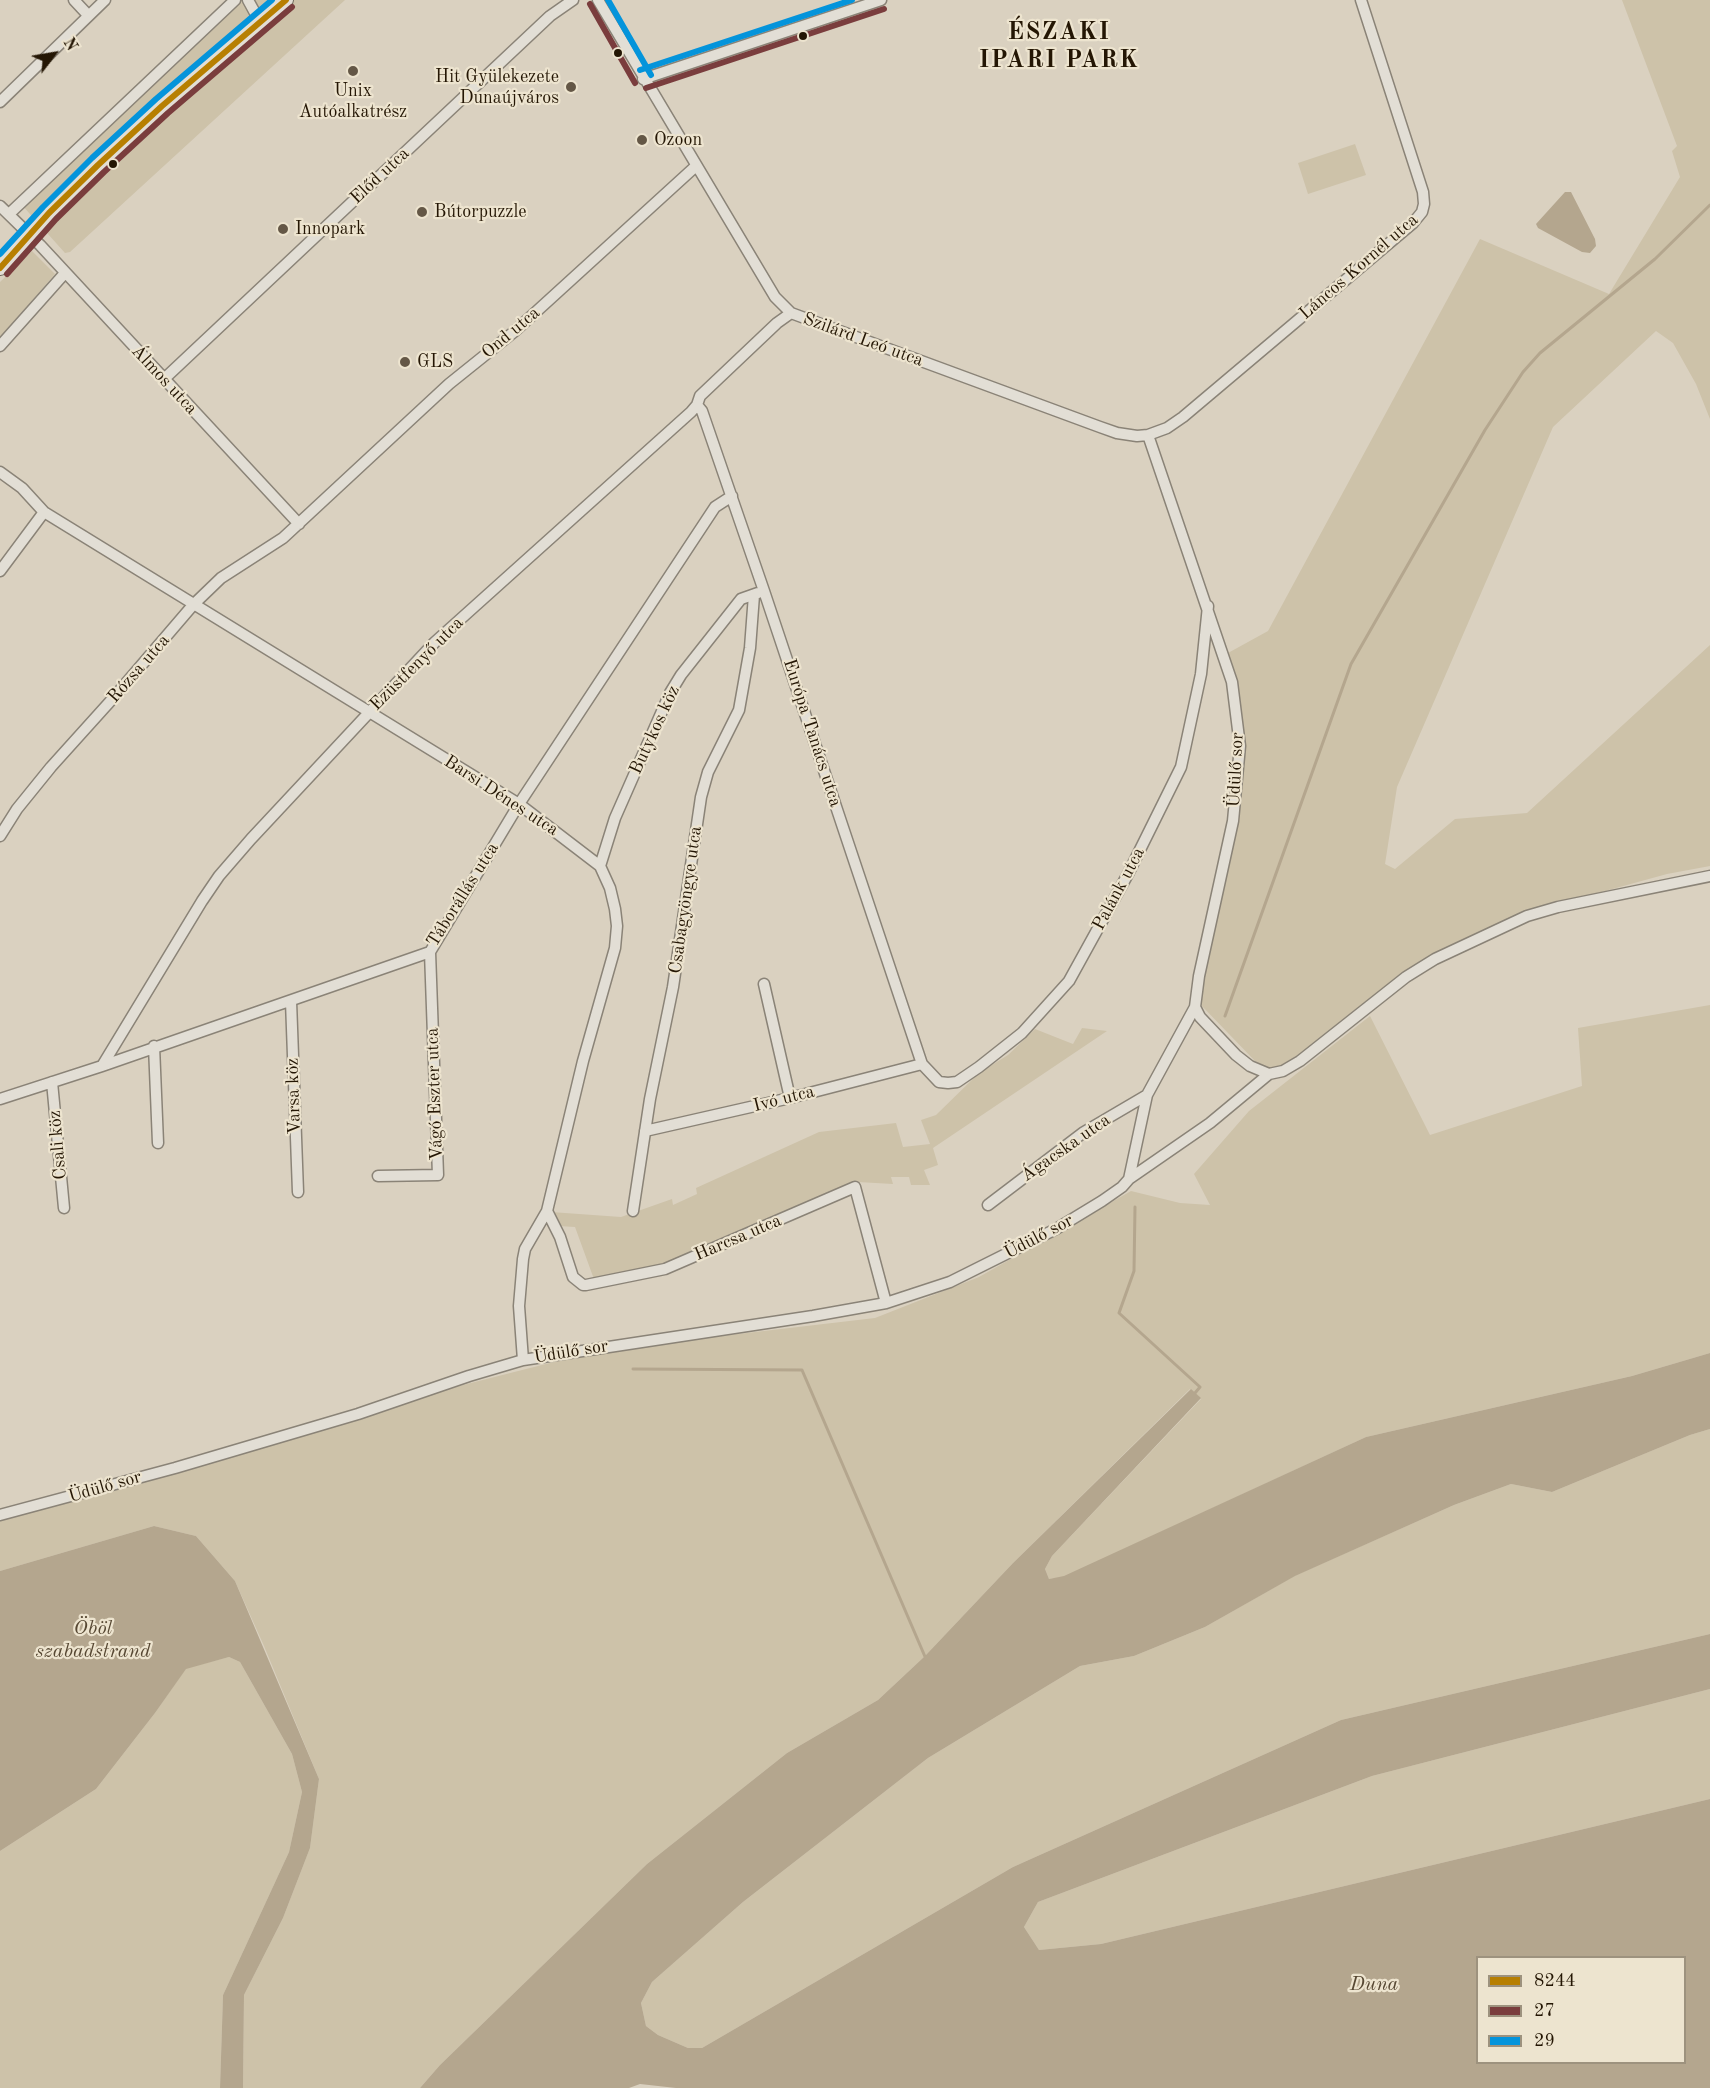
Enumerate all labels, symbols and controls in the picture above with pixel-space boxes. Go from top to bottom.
district label: ÉSZAKI IPARI PARK [979,19,1139,75]
north arrow [24,24,84,84]
unlabelled marker [797,30,809,42]
text: N [59,35,79,54]
unlabelled marker [612,47,624,59]
marker: Unix Autóalkatrész [346,64,360,78]
place label: Hit Gyülekezete Dunaújváros [435,66,559,109]
place label: Unix Autóalkatrész [299,80,407,122]
marker: Hit Gyülekezete Dunaújváros [564,80,578,94]
place label: Ozoon [654,129,702,151]
marker: Ozoon [635,133,649,147]
street label: Előd utca [346,143,414,209]
unlabelled marker [107,158,119,170]
place label: Bútorpuzzle [434,201,527,223]
marker: Bútorpuzzle [415,205,429,219]
street label: Láncos Kornél utca [1295,209,1423,325]
place label: Innopark [295,218,365,240]
marker: Innopark [276,222,290,236]
street label: Ond utca [477,302,545,364]
street label: Szilárd Leó utca [800,308,926,372]
street label: Álmos utca [126,341,202,419]
place label: GLS [417,351,453,373]
marker: GLS [398,355,412,369]
street label: Ezüstfenyő utca [366,613,468,715]
street label: Rózsa utca [103,630,175,708]
street label: Európa Tanács utca [778,656,846,810]
street label: Butykos köz [625,682,685,778]
street label: Üdülő sor [1223,732,1249,808]
street label: Barsi Dénes utca [440,751,562,841]
street label: Csabagyöngye utca [665,825,707,975]
street label: Táborállás utca [422,839,504,951]
street label: Palánk utca [1088,844,1150,934]
street label: Vágó Eszter utca [422,1027,448,1161]
street label: Varsa köz [282,1057,306,1135]
street label: Ivó utca [751,1081,817,1117]
street label: Csali köz [44,1109,72,1181]
street label: Ágacska utca [1017,1109,1115,1187]
street label: Harcsa utca [691,1210,785,1266]
street label: Üdülő sor [1001,1210,1077,1264]
street label: Üdülő sor [532,1335,610,1369]
street label: Üdülő sor [66,1466,144,1508]
water label: Öböl szabadstrand [36,1617,150,1664]
legend [1476,1956,1686,2064]
text: 8244 [1534,1972,1576,1990]
water label: Duna [1350,1973,1398,1997]
text: 27 [1534,2002,1555,2020]
text: 29 [1534,2032,1555,2050]

